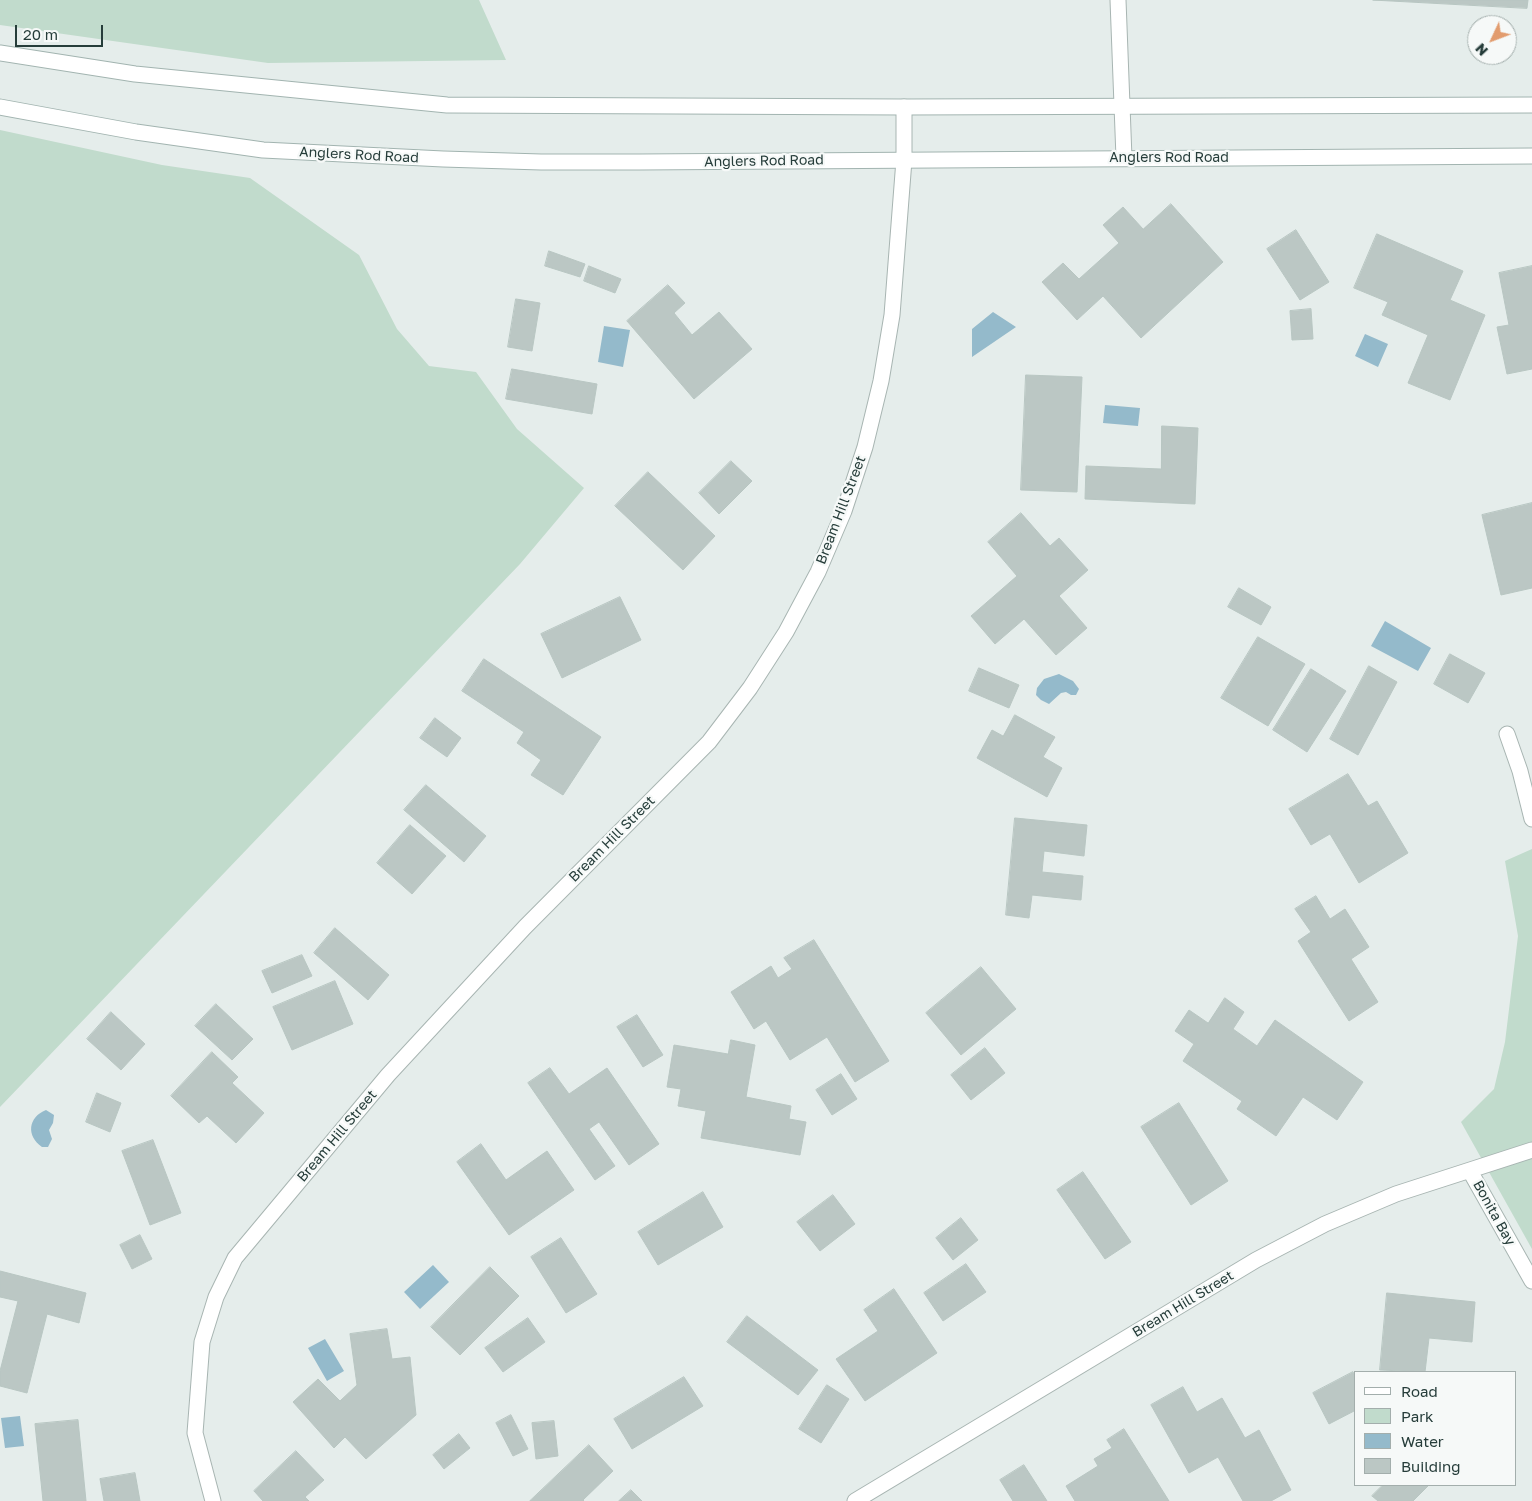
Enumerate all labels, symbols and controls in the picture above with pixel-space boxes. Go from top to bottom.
scale bar [18,15,105,47]
north arrow [1467,15,1517,65]
text: 20 m [23,25,58,43]
text: N [1472,40,1491,60]
street label: Anglers Rod Road [299,143,419,167]
street label: Anglers Rod Road [1109,150,1229,166]
street label: Anglers Rod Road [704,152,824,170]
street label: Bream Hill Street [813,453,869,567]
street label: Bream Hill Street [565,792,659,886]
street label: Bream Hill Street [294,1087,380,1185]
street label: Bonita Bay [1469,1177,1519,1249]
street label: Bream Hill Street [1129,1267,1237,1341]
legend [1354,1371,1517,1486]
text: Road [1401,1382,1438,1400]
text: Park [1401,1407,1433,1425]
text: Water [1401,1432,1444,1450]
text: Building [1401,1457,1461,1475]

